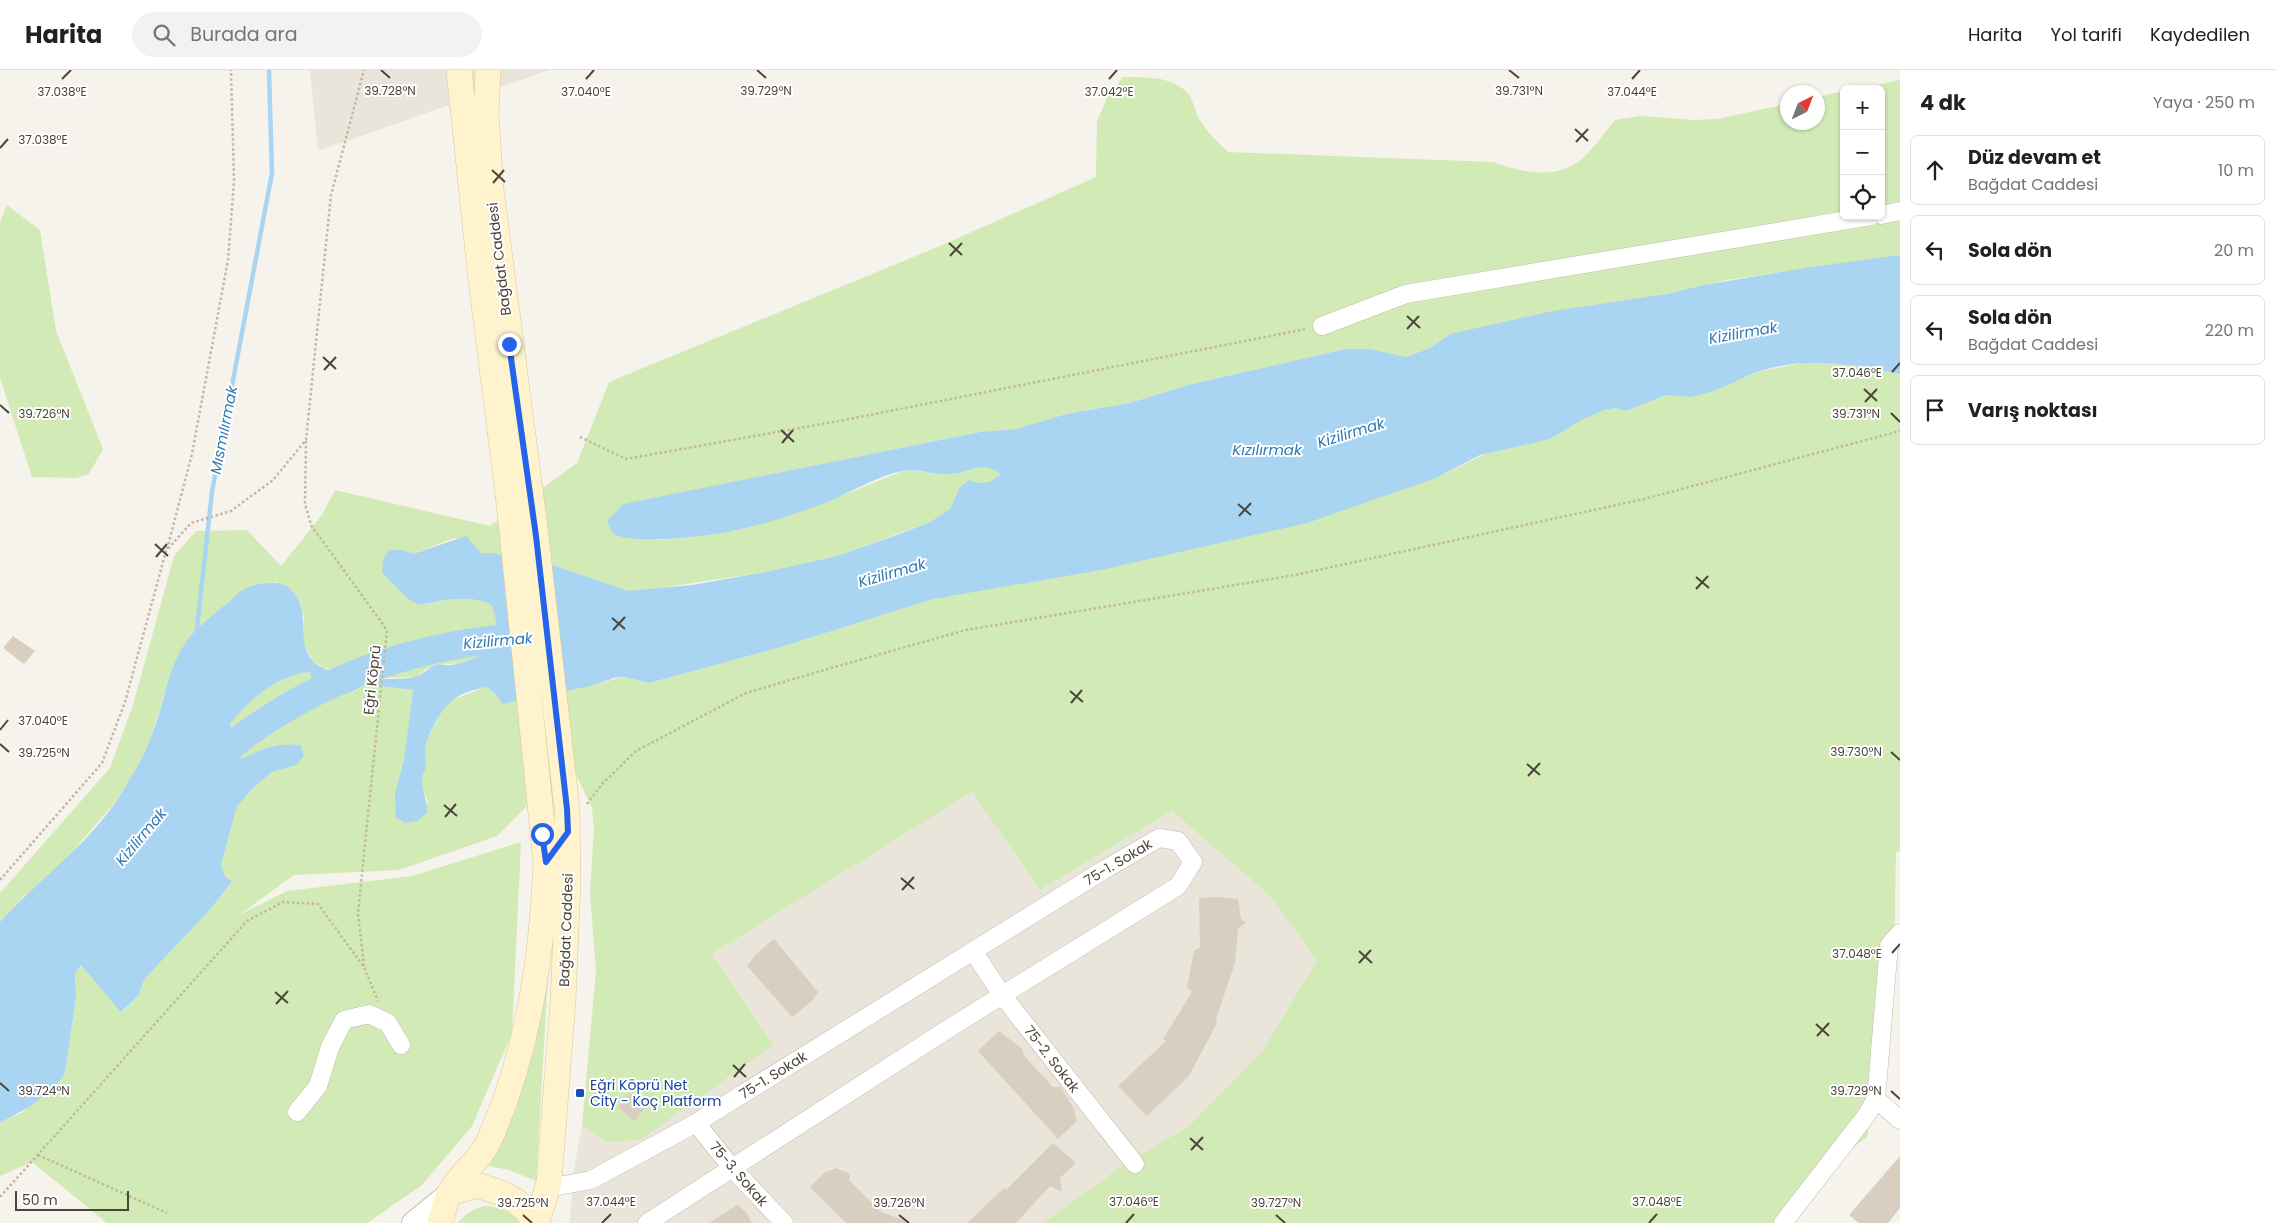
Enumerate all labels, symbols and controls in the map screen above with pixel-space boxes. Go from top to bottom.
search box [132,12,482,57]
text: Harita [25,18,102,51]
icon: search [150,21,178,49]
text: Burada ara [190,21,298,48]
text: Harita [1968,22,2022,47]
text: Yol tarifi [2050,22,2122,47]
text: Kaydedilen [2150,22,2250,47]
text: 39.728°N [364,82,416,99]
text: 39.729°N [740,82,792,99]
text: 39.731°N [1495,82,1543,99]
text: 37.038°E [37,83,87,100]
text: 37.040°E [561,83,611,100]
text: 37.042°E [1084,83,1134,100]
text: 37.044°E [1607,83,1657,100]
north arrow [1780,85,1825,130]
map controls [1840,85,1885,220]
button: + [1840,85,1885,130]
text: 4 dk [1920,88,1966,117]
text: Yaya · 250 m [2153,91,2255,114]
button: − [1840,130,1885,175]
text: 37.038°E [18,131,68,148]
text: Düz devam et [1968,144,2101,171]
icon: ahead [1921,156,1949,184]
text: 10 m [2218,159,2254,182]
text: Bağdat Caddesi [1968,173,2098,196]
button: locate [1840,175,1885,220]
street label: Bağdat Caddesi [482,201,516,317]
icon: left [1921,236,1949,264]
text: Sola dön [1968,237,2052,264]
text: 20 m [2214,239,2254,262]
text: Sola dön [1968,304,2052,331]
water label: Kizilirmak [1707,316,1780,349]
icon: left [1921,316,1949,344]
text: 220 m [2205,319,2254,342]
route end [498,333,521,356]
text: Bağdat Caddesi [1968,333,2098,356]
text: 37.046°E [1832,364,1882,381]
water label: Mısmılırmak [205,383,243,476]
icon: arrive [1921,396,1949,424]
text: Varış noktası [1968,397,2098,424]
text: 39.726°N [18,405,70,422]
text: 39.731°N [1832,405,1880,422]
water label: Kizilirmak [1315,412,1388,453]
water label: Kızılırmak [1232,439,1303,460]
water label: Kizilirmak [856,552,929,592]
water label: Kizilirmak [462,627,535,654]
street label: Eğri Köprü [358,644,386,716]
text: 37.040°E [18,712,68,729]
text: 39.730°N [1830,743,1882,760]
text: 39.725°N [18,744,70,761]
water label: Kizilirmak [110,802,172,870]
route start [531,823,554,846]
street label: 75-1. Sokak [1080,833,1157,890]
street label: Bağdat Caddesi [554,873,578,987]
text: 37.048°E [1832,945,1882,962]
street label: 75-2. Sokak [1020,1021,1085,1097]
street label: 75-1. Sokak [735,1046,811,1104]
place label: Eğri Köprü Net City - Koç Platform [590,1075,721,1111]
text: 39.724°N [18,1082,70,1099]
text: 39.729°N [1830,1082,1882,1099]
marker: Eğri Köprü Net City - Koç Platform [574,1087,586,1099]
street label: 75-3. Sokak [705,1137,773,1211]
scale bar [15,1188,129,1211]
text: 50 m [22,1190,58,1210]
text: 37.044°E [586,1193,636,1210]
text: 37.046°E [1109,1193,1159,1210]
text: 37.048°E [1632,1193,1682,1210]
text: 39.725°N [497,1194,549,1211]
text: 39.726°N [873,1194,925,1211]
text: 39.727°N [1251,1194,1301,1211]

